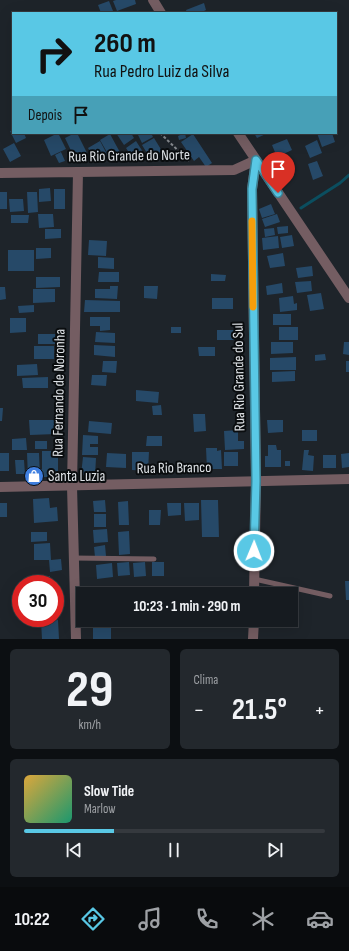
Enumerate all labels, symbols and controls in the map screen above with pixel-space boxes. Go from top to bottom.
text: 260 m [94,27,156,60]
icon: right [28,28,80,80]
text: Rua Pedro Luiz da Silva [94,61,229,82]
icon: arrive [70,104,92,126]
text: Depois [28,106,62,125]
street label: Rua Rio Grande do Norte [68,145,190,167]
pin [261,152,295,193]
icon: arrive [267,158,289,180]
street label: Rua Rio Grande do Sul [229,323,249,431]
street label: Rua Fernando de Noronha [48,329,70,457]
street label: Rua Rio Branco [136,458,212,478]
shop icon: Santa Luzia [23,465,45,487]
place label: Santa Luzia [48,467,105,486]
position arrow [233,530,275,572]
speed limit sign: 30 [12,575,64,627]
text: 10:23 · 1 min · 290 m [133,597,241,616]
text: 29 [66,659,113,722]
text: Clima [194,672,218,688]
text: 21.5° [232,692,287,728]
text: − [194,697,204,724]
text: + [314,697,325,724]
text: km/h [79,717,101,733]
text: Slow Tide [84,782,134,801]
text: Marlow [84,801,116,817]
icon: previous [63,839,85,861]
icon: pause [163,839,185,861]
icon: next [264,839,286,861]
icon: directions [79,905,107,933]
icon: music [136,905,164,933]
icon: phone [193,905,221,933]
icon: climate [249,905,277,933]
icon: car [306,905,334,933]
text: 10:22 [14,909,50,930]

